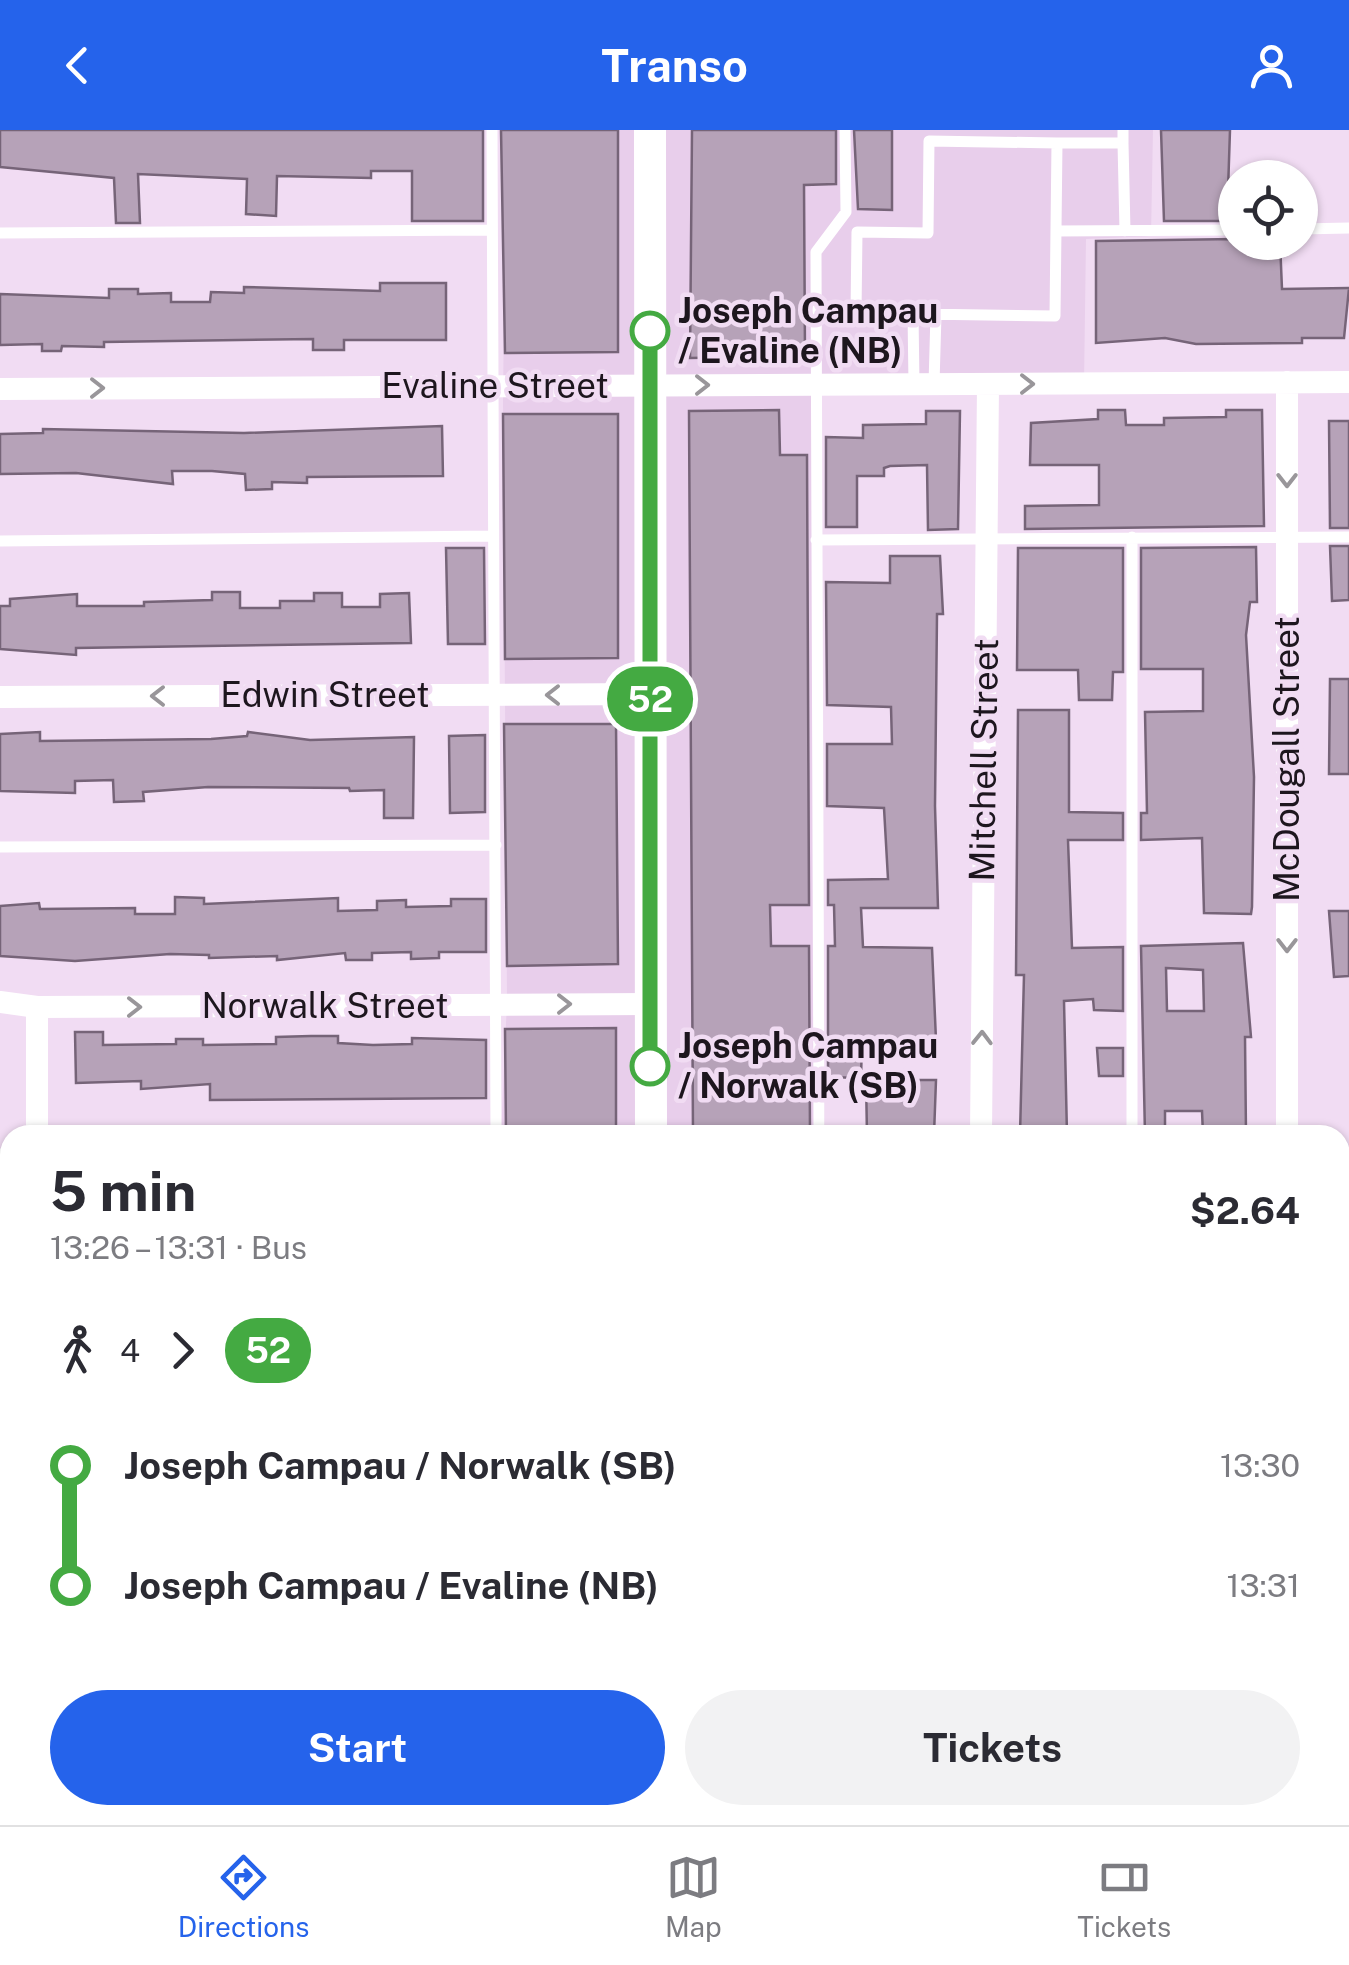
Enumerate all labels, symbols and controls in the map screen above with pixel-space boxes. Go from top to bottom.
icon: back [50,38,105,93]
icon: person [1244,38,1299,93]
text: Transo [601,39,748,92]
map controls [1218,160,1318,260]
button: locate [1218,160,1318,260]
place label: Joseph Campau / Evaline (NB) [678,290,938,371]
marker: Joseph Campau / Evaline (NB) [631,312,669,350]
street label: Evaline Street [381,365,609,406]
one-way arrow [1020,373,1036,395]
one-way arrow [696,374,711,396]
one-way arrow [90,377,106,399]
one-way arrow [1276,472,1298,488]
street label: McDougall Street [1266,616,1307,902]
street label: Mitchell Street [961,638,1006,882]
line badge: 52 [605,666,695,732]
street label: Edwin Street [220,674,430,715]
text: 52 [627,679,673,720]
one-way arrow [544,684,560,706]
one-way arrow [149,685,164,707]
one-way arrow [1276,938,1298,953]
street label: Norwalk Street [201,985,449,1026]
one-way arrow [558,993,573,1015]
one-way arrow [128,996,143,1018]
place label: Joseph Campau / Norwalk (SB) [678,1025,938,1106]
one-way arrow [971,1029,992,1045]
marker: Joseph Campau / Norwalk (SB) [631,1047,669,1085]
text: 5 min [50,1159,196,1223]
text: $2.64 [1190,1188,1300,1233]
text: 13:26 – 13:31 · Bus [50,1229,307,1266]
icon: walk [50,1323,105,1378]
icon: forward [155,1323,210,1378]
text: 52 [245,1330,291,1371]
text: 4 [120,1332,140,1369]
text: Joseph Campau / Norwalk (SB) [124,1443,677,1488]
text: 13:30 [1220,1447,1300,1484]
text: Joseph Campau / Evaline (NB) [124,1563,659,1608]
text: 13:31 [1226,1567,1300,1604]
button: Start [50,1690,665,1805]
button: Tickets [685,1690,1300,1805]
tab: Directions [178,1850,309,1943]
tab: Map [665,1850,722,1943]
tab: Tickets [1077,1850,1171,1943]

